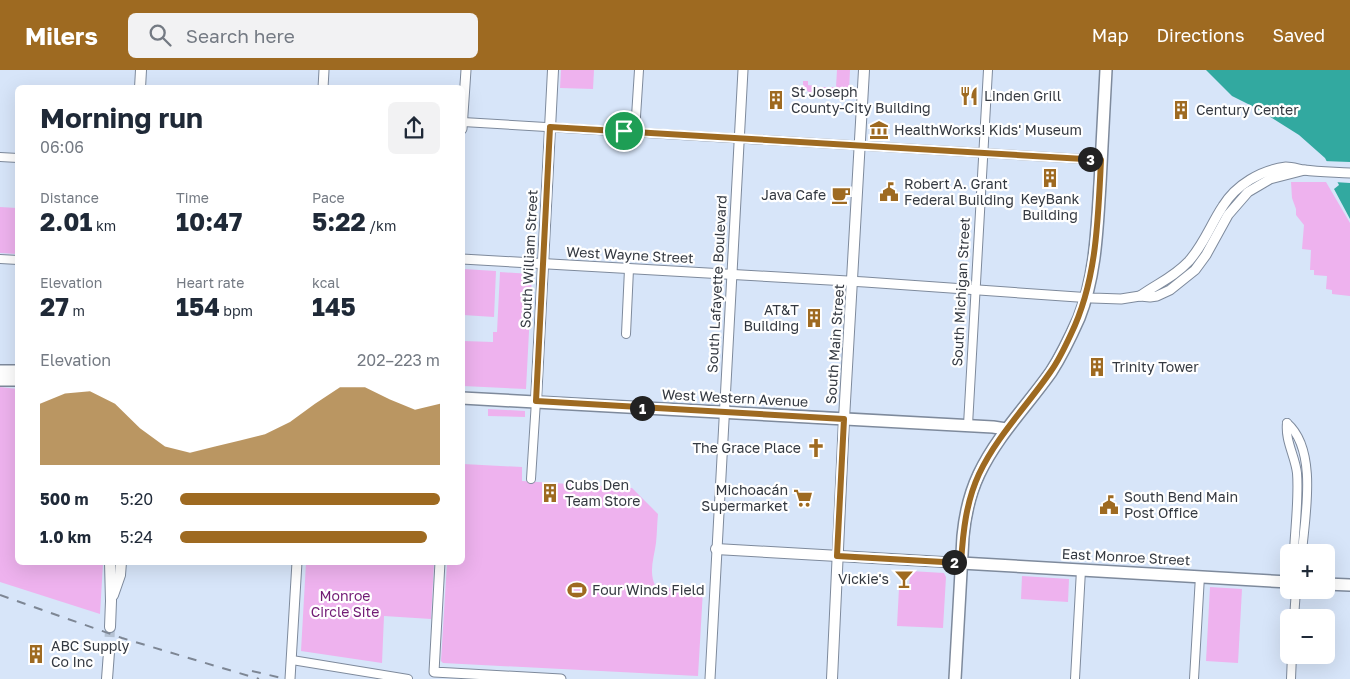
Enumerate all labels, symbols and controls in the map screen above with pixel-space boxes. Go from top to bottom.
search box [128,13,478,58]
text: Milers [25,21,98,50]
icon: search [146,21,174,49]
text: Search here [186,24,295,47]
text: Map [1092,24,1128,46]
text: Directions [1156,24,1244,46]
text: Saved [1272,24,1325,46]
place label: St Joseph County-City Building [791,83,931,116]
restaurant icon: Linden Grill [958,85,980,107]
place label: Linden Grill [984,87,1061,104]
building icon: St Joseph County-City Building [765,89,787,111]
building icon: Century Center [1170,99,1192,121]
text: Morning run [40,101,203,134]
place label: Century Center [1196,101,1299,118]
button: share [388,102,440,154]
pin [603,110,645,152]
icon: arrive [610,117,638,145]
museum icon: HealthWorks! Kids' Museum [868,119,890,141]
place label: HealthWorks! Kids' Museum [894,121,1082,138]
text: 06:06 [40,137,84,157]
pin: 3 [1078,146,1102,172]
text: 3 [1086,151,1095,168]
building icon: KeyBank Building [1039,167,1061,189]
place label: Robert A. Grant Federal Building [904,175,1014,208]
public building icon: Robert A. Grant Federal Building [878,181,900,203]
cafe icon: Java Cafe [830,184,852,206]
place label: Java Cafe [761,186,826,203]
text: Distance [40,189,99,206]
text: Time [176,189,209,206]
text: Pace [312,189,345,206]
street label: South William Street [516,189,541,329]
place label: KeyBank Building [1021,190,1080,223]
street label: South Lafayette Boulevard [703,195,730,373]
text: 2.01 [40,206,92,237]
text: 10:47 [176,206,242,237]
text: 5:22 [312,206,366,237]
text: km [92,217,116,234]
text: /km [366,217,396,234]
street label: South Michigan Street [948,217,973,367]
street label: West Wayne Street [566,243,694,266]
text: Elevation [40,274,102,291]
text: Heart rate [176,274,244,291]
text: kcal [312,274,340,291]
street label: South Main Street [822,283,847,405]
text: 27 [40,291,69,322]
text: 154 [176,291,220,322]
text: 145 [312,291,356,322]
place label: AT&T Building [743,301,799,334]
text: m [69,302,85,319]
text: bpm [220,302,253,319]
building icon: AT&T Building [803,307,825,329]
text: Elevation [40,350,111,370]
text: 202–223 m [357,350,440,370]
building icon: Trinity Tower [1086,356,1108,378]
place label: Trinity Tower [1112,358,1199,375]
street label: West Western Avenue [661,385,809,410]
pin: 1 [630,396,654,420]
text: 1 [639,400,646,417]
church icon: The Grace Place [805,437,827,459]
place label: The Grace Place [692,439,801,456]
place label: Cubs Den Team Store [565,476,640,509]
place label: Michoacán Supermarket [701,481,788,514]
building icon: Cubs Den Team Store [539,482,561,504]
supermarket icon: Michoacán Supermarket [792,487,814,509]
place label: South Bend Main Post Office [1124,488,1238,521]
text: 500 m [40,489,89,509]
text: 5:20 [120,489,153,509]
public building icon: South Bend Main Post Office [1098,494,1120,516]
text: 1.0 km [40,527,91,547]
text: 5:24 [120,527,153,547]
map controls [1280,544,1335,664]
button: + [1280,544,1335,599]
street label: East Monroe Street [1061,545,1191,568]
pin: 2 [942,550,966,574]
text: 2 [950,554,959,571]
bar icon: Vickie's [893,568,915,590]
place label: Vickie's [838,570,889,587]
sports icon: Four Winds Field [566,579,588,601]
place label: Four Winds Field [592,581,705,598]
park label: Monroe Circle Site [311,587,379,620]
button: − [1280,609,1335,664]
place label: ABC Supply Co Inc [51,637,130,670]
building icon: ABC Supply Co Inc [25,643,47,665]

